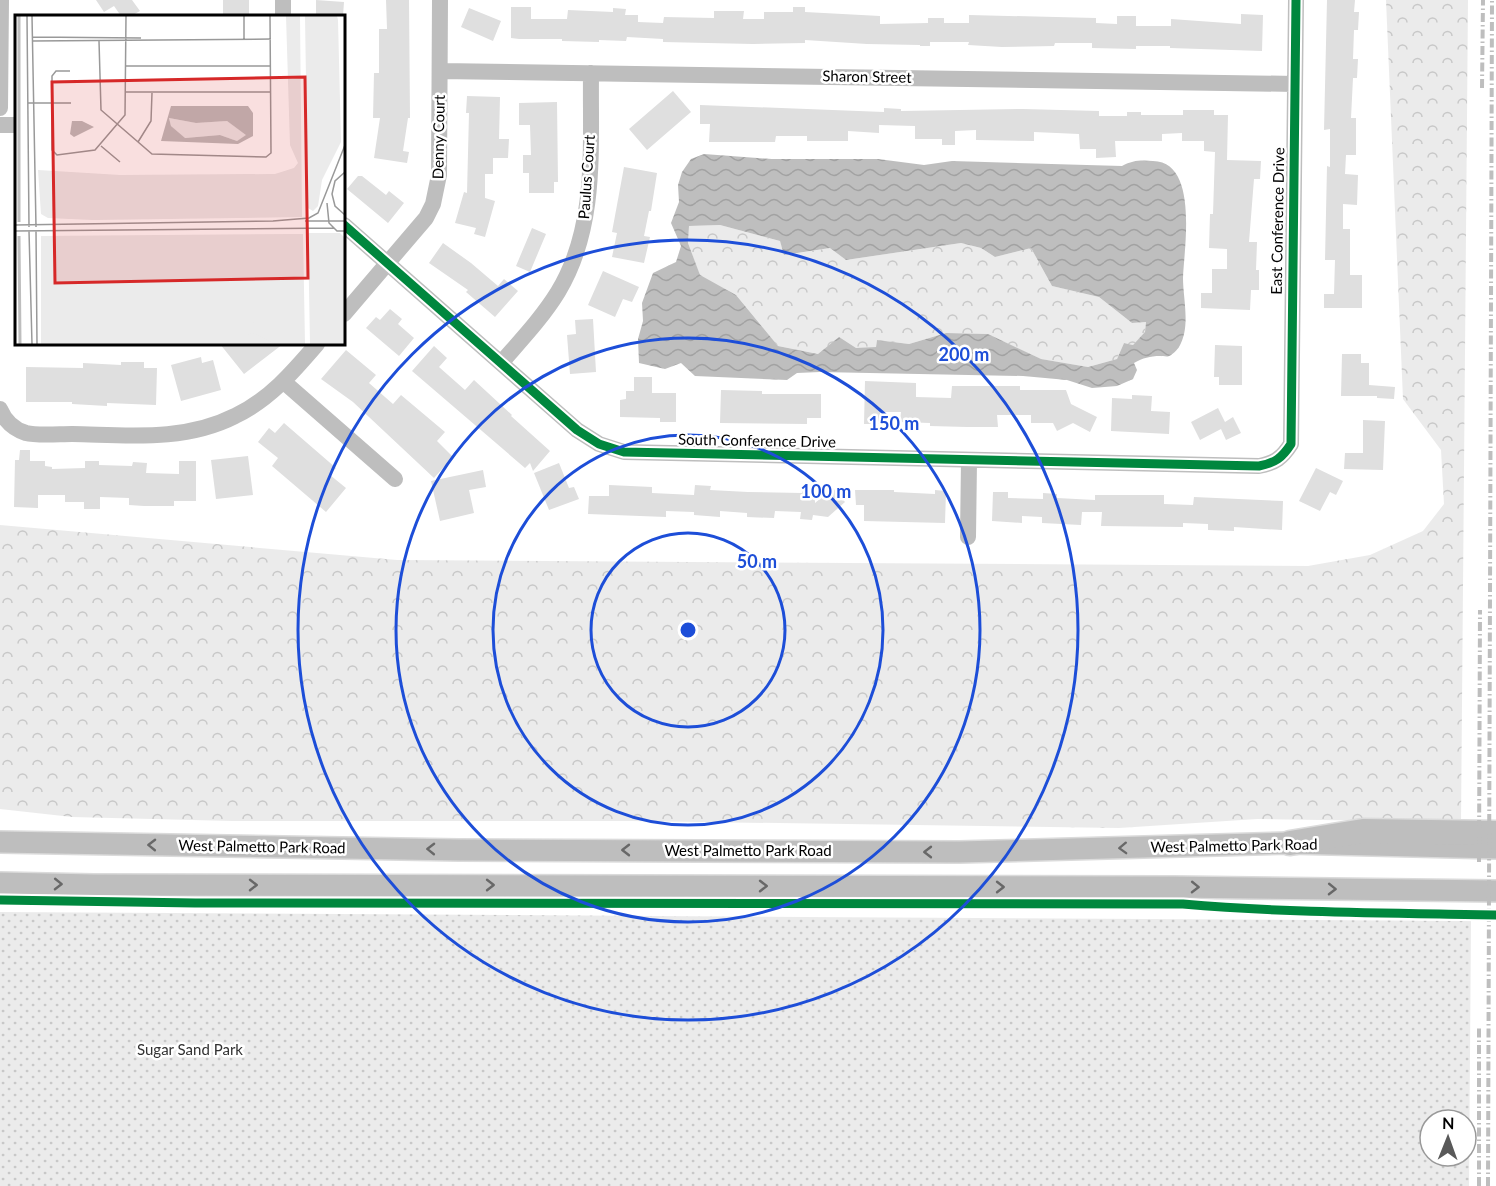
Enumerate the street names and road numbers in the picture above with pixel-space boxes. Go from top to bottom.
street label: Sharon Street [822,66,912,86]
street label: Denny Court [428,94,448,179]
street label: Paulus Court [574,134,598,220]
street label: East Conference Drive [1267,147,1287,295]
street label: South Conference Drive [678,430,836,450]
street label: West Palmetto Park Road [1150,835,1318,855]
street label: West Palmetto Park Road [178,836,346,856]
street label: West Palmetto Park Road [664,841,832,859]

